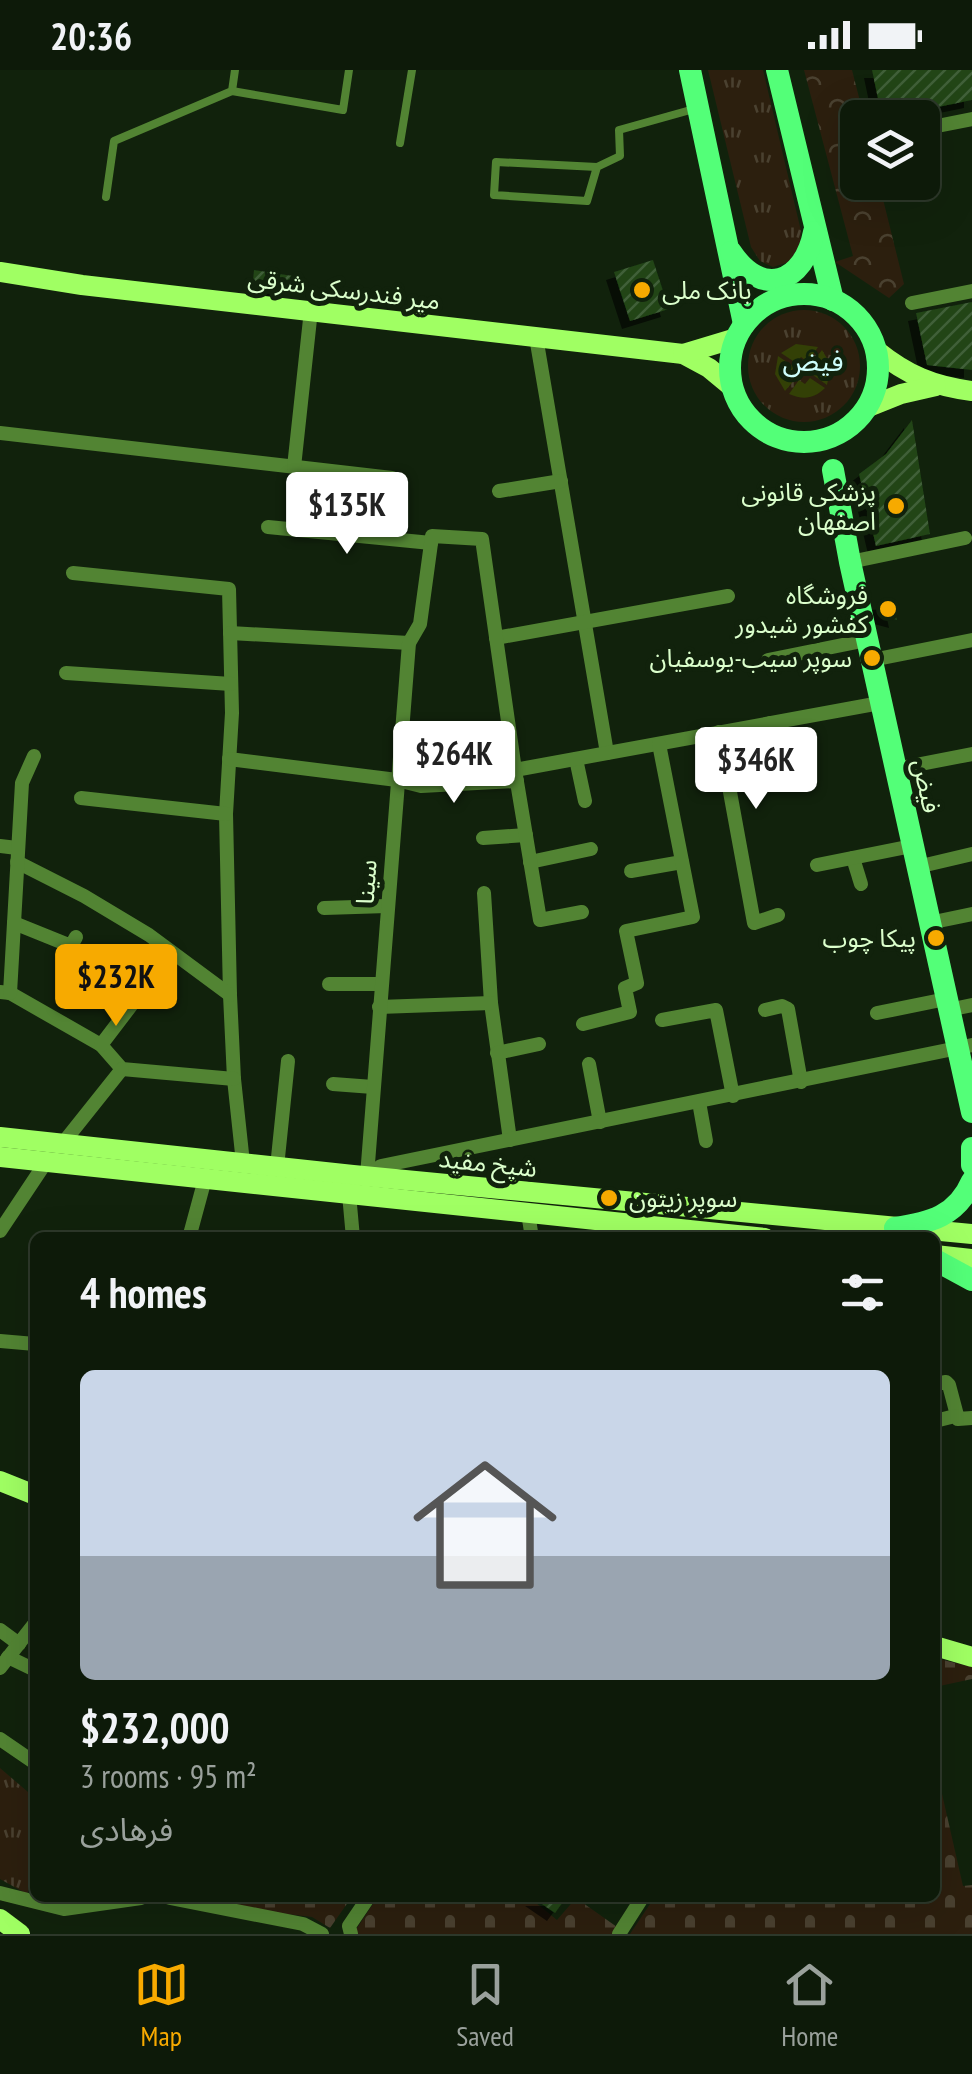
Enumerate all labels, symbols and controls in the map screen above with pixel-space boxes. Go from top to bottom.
text: 20:36 [50,11,132,60]
map controls [840,100,940,200]
button: layers [840,100,940,200]
street label: میر فندرسکی شرقی [246,261,442,317]
place label: بانک ملی [662,274,751,306]
marker: بانک ملی [631,279,653,301]
district label: فیض [783,342,843,379]
pin: $135K [277,472,417,557]
place label: پزشکی قانونی اصفهان [741,476,876,537]
text: $135K [308,483,386,525]
marker: پزشکی قانونی اصفهان [885,495,907,517]
place label: فروشگاه کفشور شیدور [734,579,869,640]
marker: فروشگاه کفشور شیدور [877,598,899,620]
place label: سوپر سیب-یوسفیان [649,642,852,674]
marker: سوپر سیب-یوسفیان [861,647,883,669]
pin: $264K [384,721,524,806]
pin: $346K [686,727,826,812]
text: $264K [415,732,493,774]
text: $346K [717,738,795,780]
street label: فیض [906,756,948,816]
street label: سینا [348,859,384,905]
place label: پیکا چوب [823,922,916,954]
marker: پیکا چوب [925,927,947,949]
pin: $232K [46,944,186,1029]
text: $232K [77,955,155,997]
street label: شیخ مفید [437,1142,539,1187]
place label: سوپر زیتون [629,1182,737,1214]
marker: سوپر زیتون [598,1187,620,1209]
text: 4 homes [80,1265,207,1320]
icon: filters [835,1265,890,1320]
icon: home [395,1435,575,1615]
text: $232,000 [80,1700,230,1755]
text: 3 rooms · 95 m² [80,1755,257,1797]
text: فرهادی [80,1808,173,1850]
tab: Map [134,1957,189,2054]
tab: Saved [456,1957,514,2054]
tab: Home [781,1957,838,2054]

